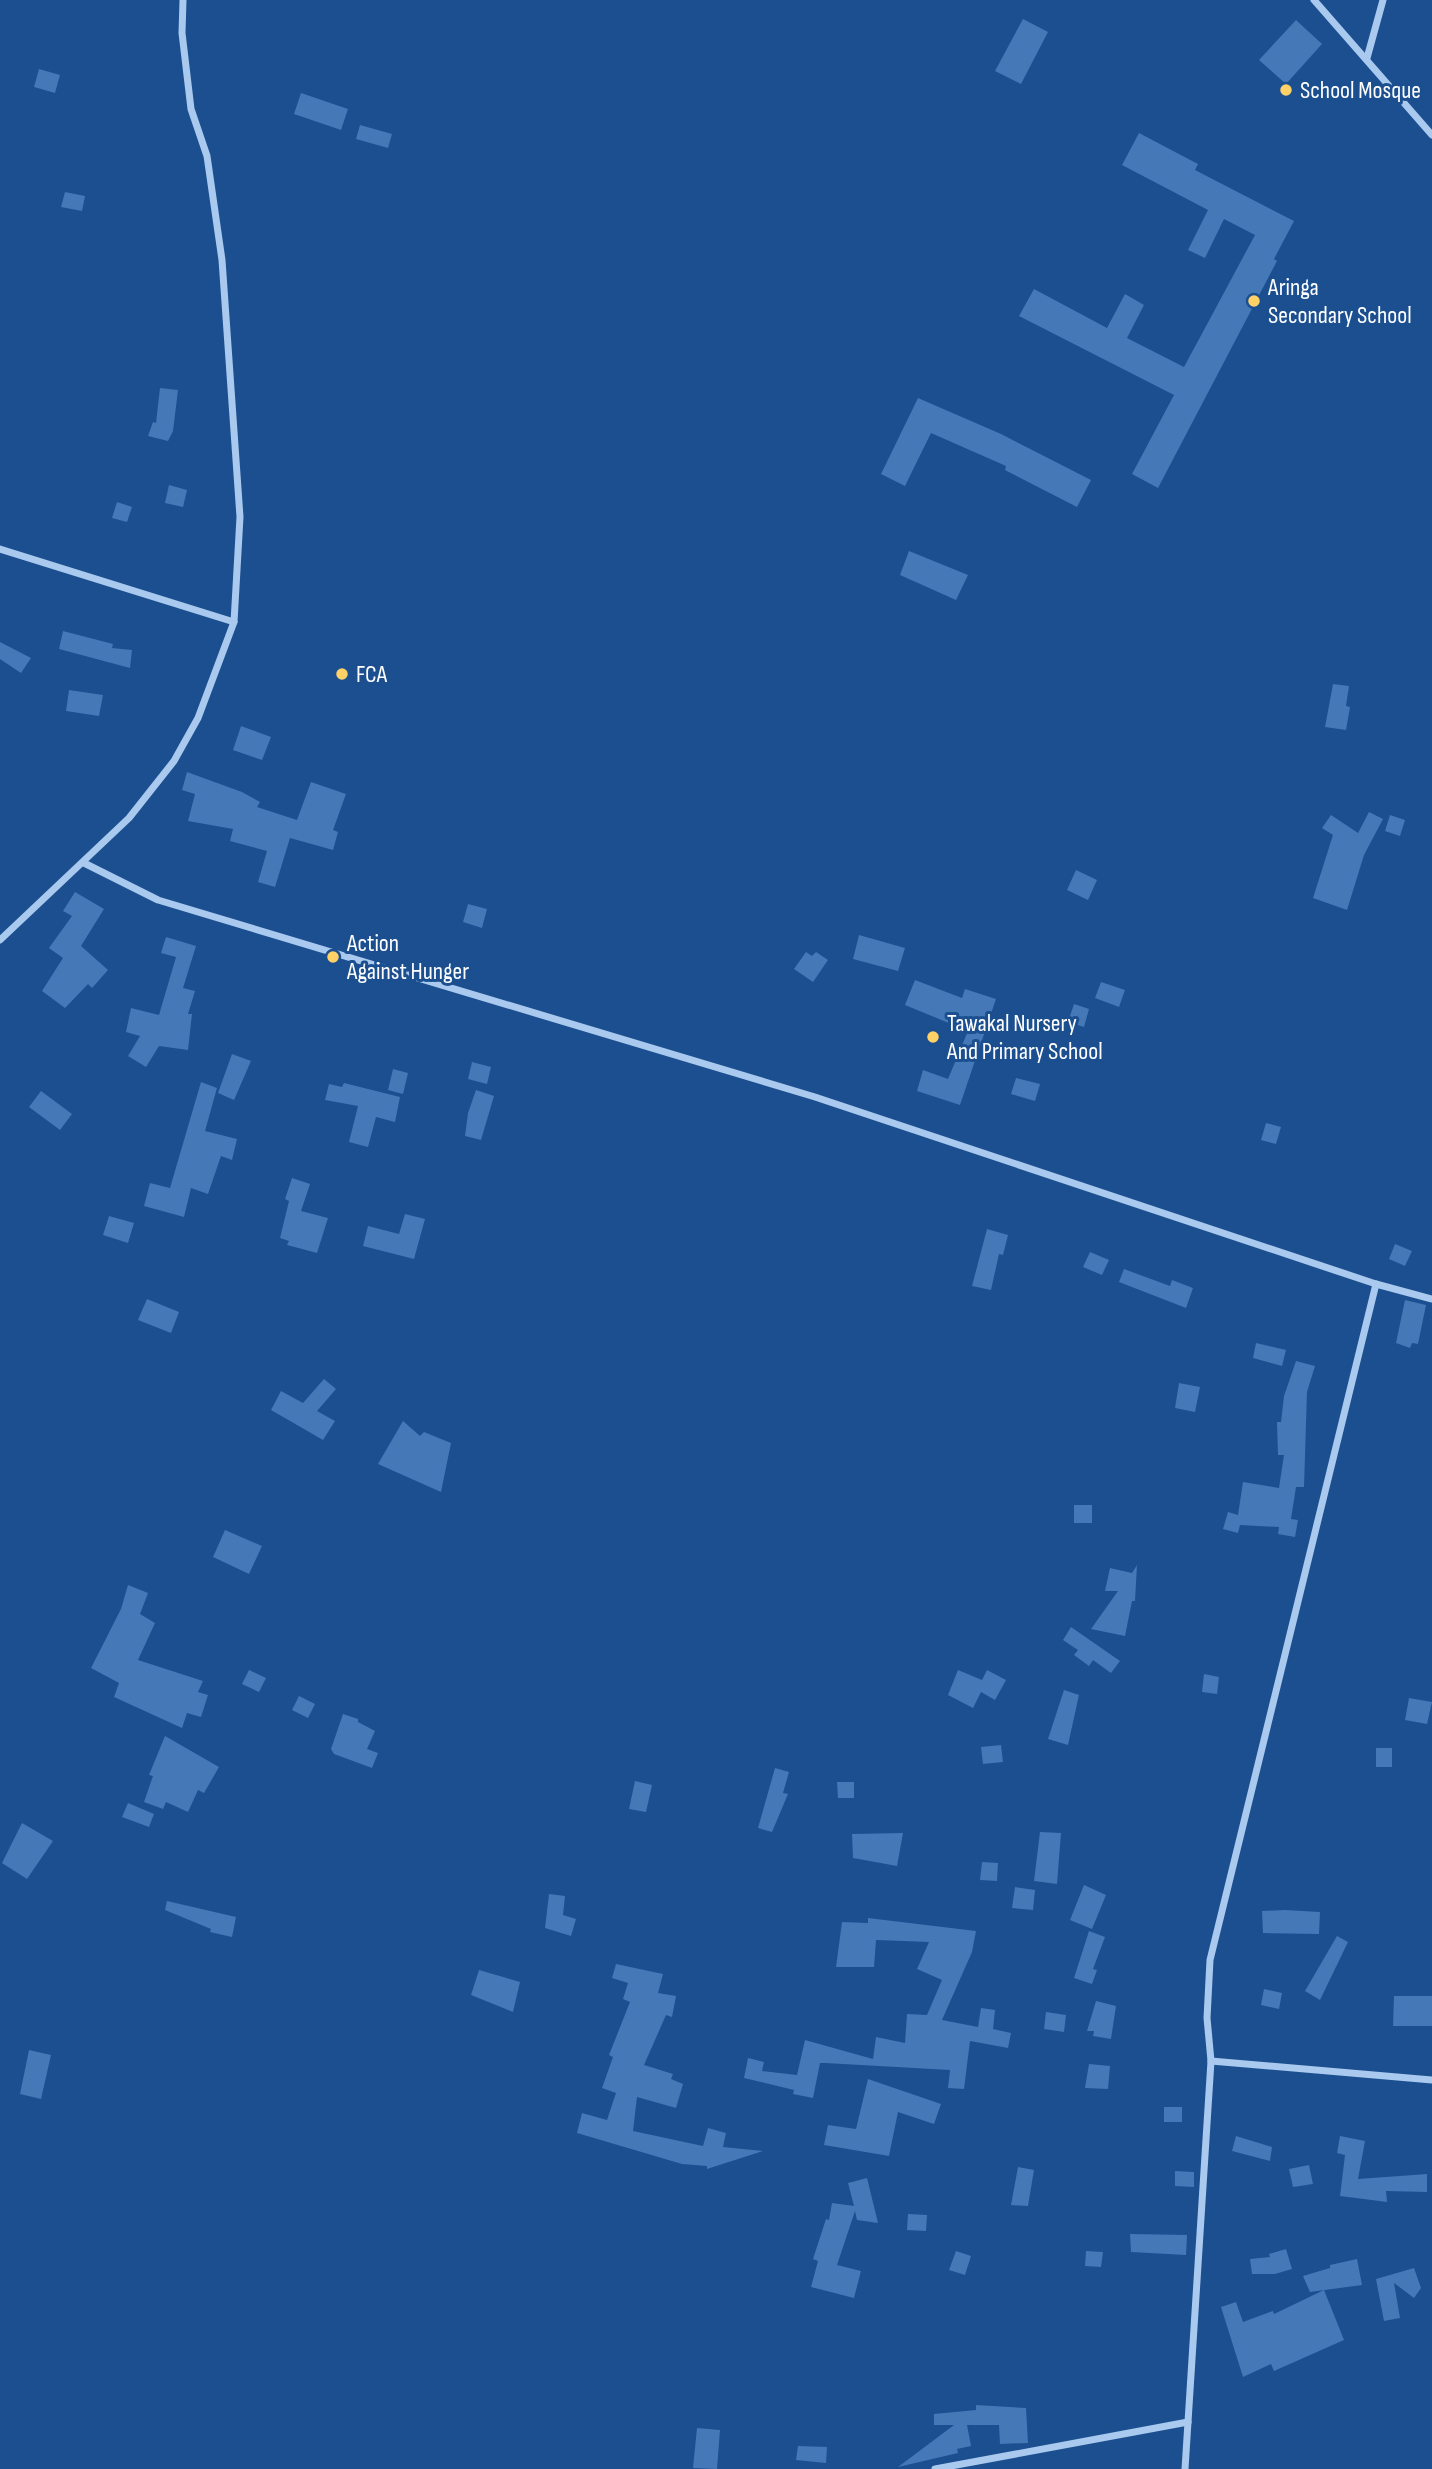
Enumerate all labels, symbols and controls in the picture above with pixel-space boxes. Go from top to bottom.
place label: School Mosque [1300,76,1421,105]
marker: School Mosque [1278,82,1294,98]
place label: Aringa Secondary School [1267,273,1412,330]
marker: Aringa Secondary School [1246,293,1262,309]
place label: FCA [356,660,388,689]
marker: FCA [334,666,350,682]
place label: Action Against Hunger [346,929,469,986]
marker: Action Against Hunger [325,949,341,965]
place label: Tawakal Nursery And Primary School [946,1009,1103,1066]
marker: Tawakal Nursery And Primary School [925,1029,941,1045]

